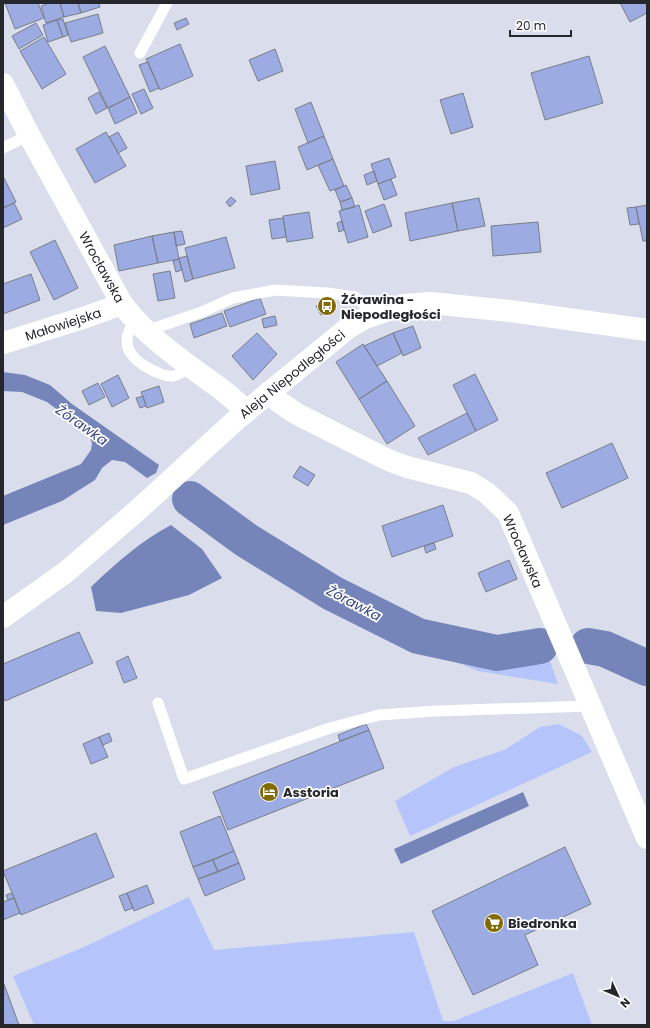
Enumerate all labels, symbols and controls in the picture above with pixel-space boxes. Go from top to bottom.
scale bar [510,12,571,38]
text: 20 m [516,17,546,34]
street label: Wrocławska [74,228,129,306]
place label: Żórawina - Niepodległości [341,290,441,324]
bus stop icon: Żórawina - Niepodległości [316,295,338,317]
street label: Małowiejska [23,303,104,346]
street label: Aleja Niepodległości [235,326,349,423]
water label: Żórawka [51,399,112,451]
street label: Wrocławska [498,511,547,591]
water label: Żórawka [322,580,385,626]
hotel icon: Asstoria [258,781,280,803]
place label: Asstoria [283,783,339,802]
supermarket icon: Biedronka [483,912,505,934]
place label: Biedronka [508,914,577,933]
north arrow [598,976,638,1016]
text: N [617,994,634,1011]

